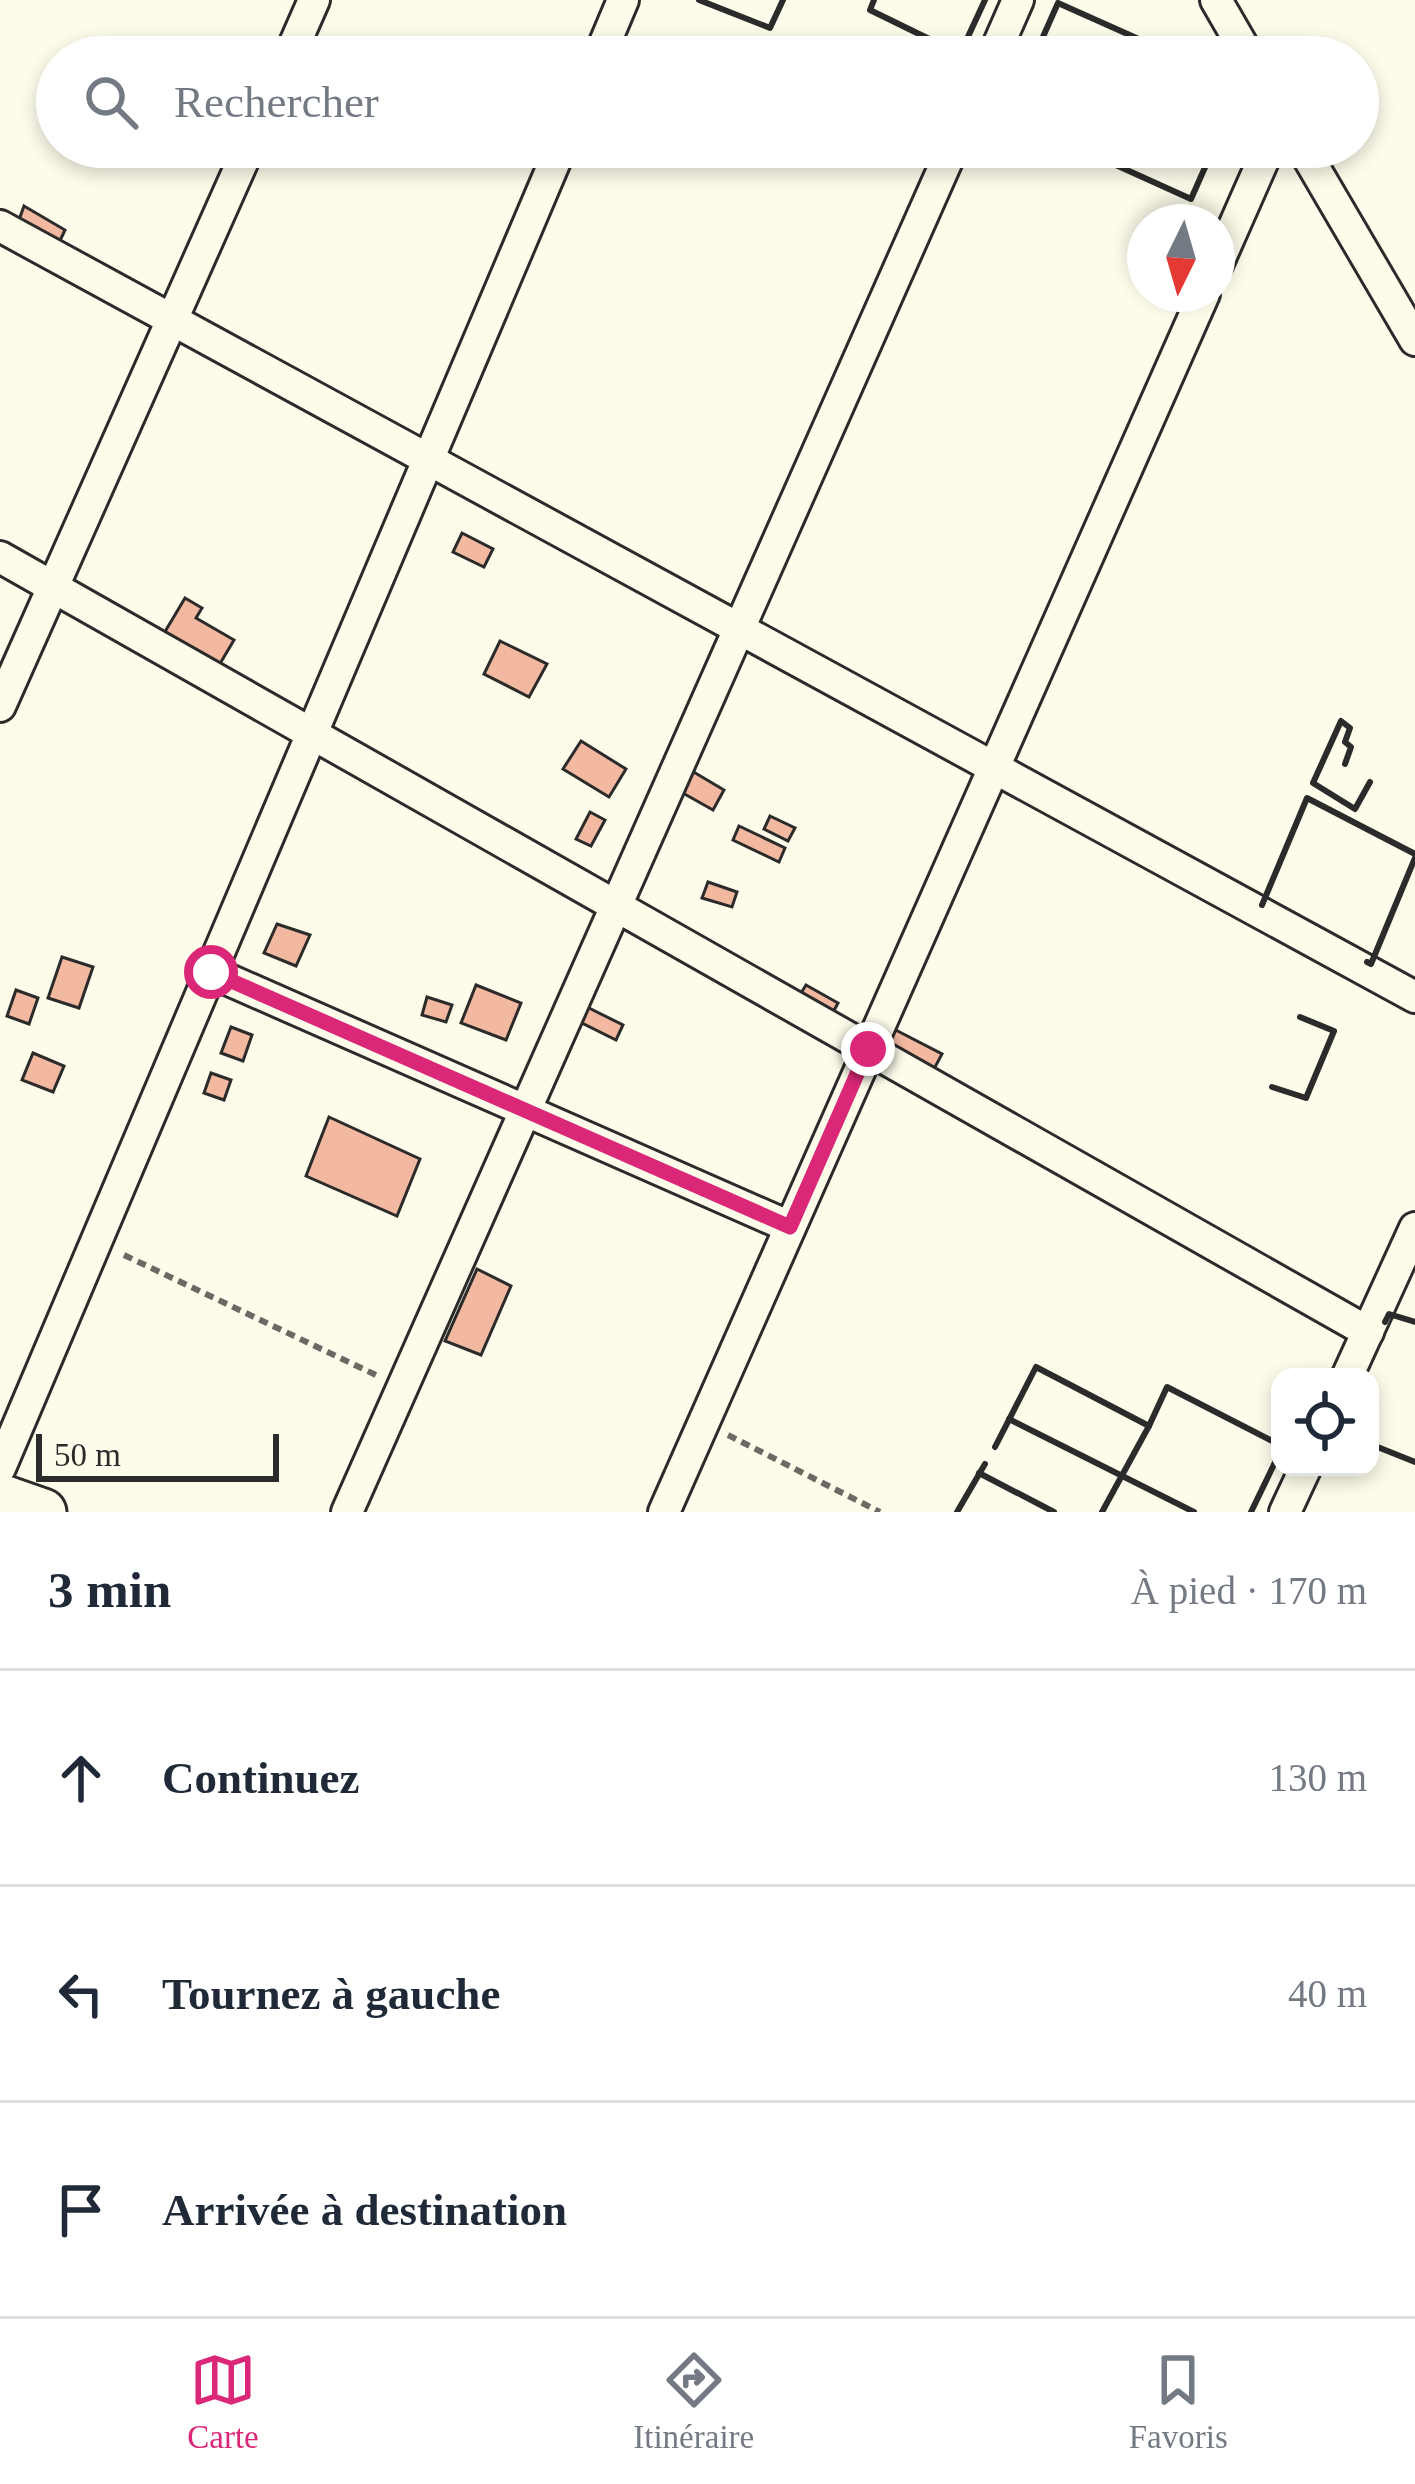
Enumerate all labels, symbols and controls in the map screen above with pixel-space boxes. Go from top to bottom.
search box [36,36,1379,168]
icon: search [78,69,144,135]
text: Rechercher [174,77,379,127]
north arrow [1127,204,1235,312]
route start [184,945,238,999]
route end [841,1022,895,1076]
map controls [1271,1368,1379,1476]
button: locate [1271,1368,1379,1476]
scale bar [36,1428,279,1481]
text: 50 m [54,1437,121,1473]
text: 3 min [48,1562,171,1618]
text: À pied · 170 m [1131,1569,1367,1612]
icon: ahead [48,1745,114,1811]
text: Continuez [162,1753,360,1803]
text: 130 m [1268,1756,1367,1799]
icon: left [48,1961,114,2027]
text: Tournez à gauche [162,1969,500,2019]
text: 40 m [1288,1972,1367,2015]
icon: arrive [48,2177,114,2243]
text: Arrivée à destination [162,2185,567,2235]
tab: Carte [187,2347,259,2456]
tab: Itinéraire [633,2347,754,2456]
tab: Favoris [1129,2347,1228,2456]

